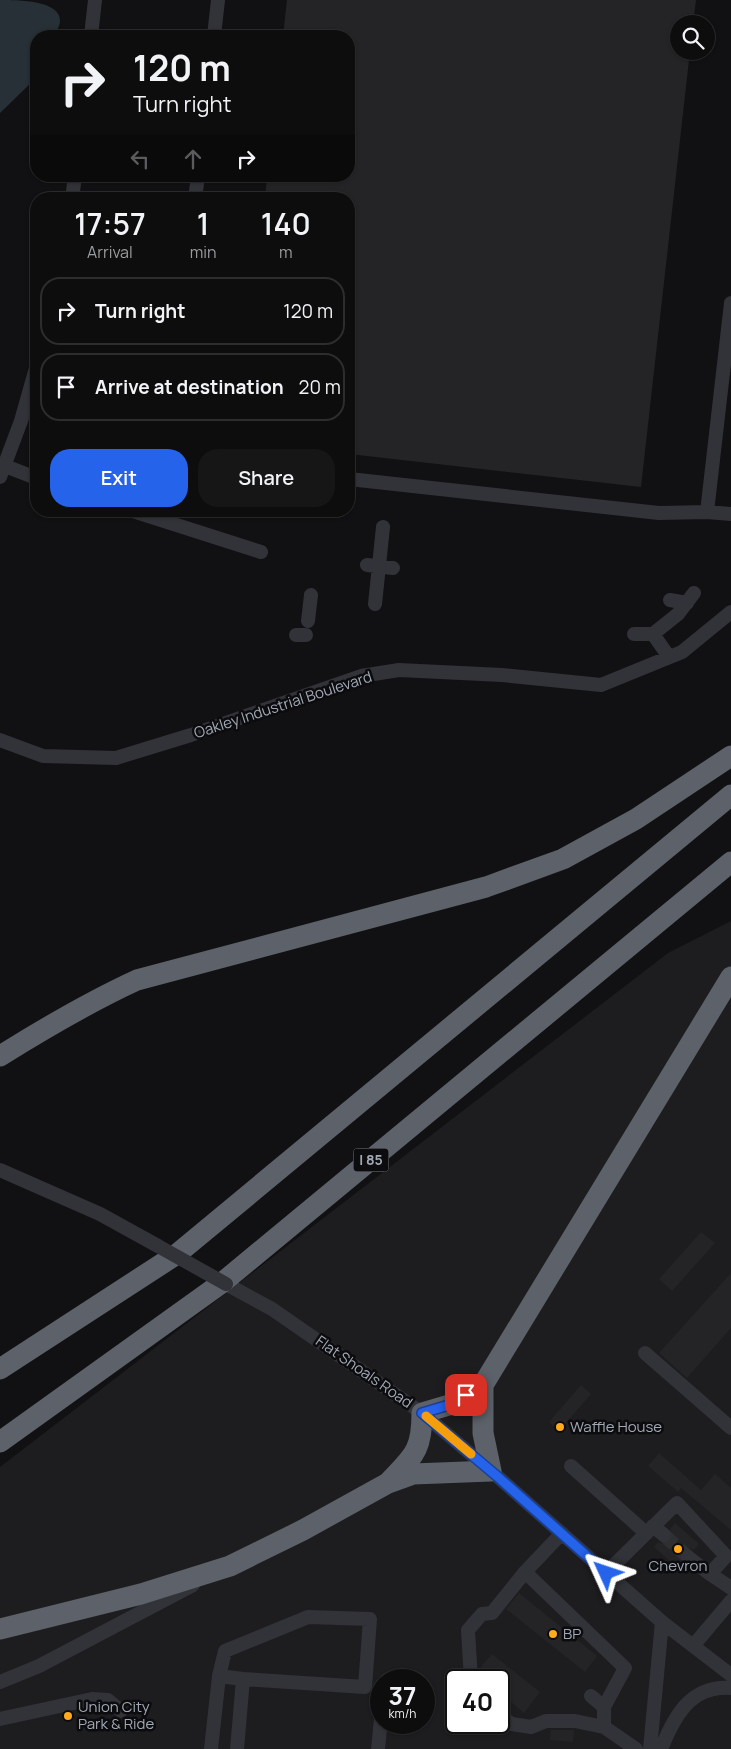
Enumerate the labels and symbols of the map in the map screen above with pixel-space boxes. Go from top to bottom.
street label: Oakley Industrial Boulevard [191,666,375,743]
road number: I 85 [354,1148,388,1172]
street label: Flat Shoals Road [312,1330,417,1413]
pin [445,1374,487,1416]
place label: Waffle House [570,1416,662,1437]
marker: Waffle House [554,1421,566,1433]
marker: Chevron [672,1543,684,1555]
position arrow [579,1546,631,1598]
place label: Chevron [649,1555,707,1576]
place label: BP [563,1623,581,1644]
marker: BP [547,1628,559,1640]
speed limit sign: 40 [445,1669,510,1734]
place label: Union City Park & Ride [78,1696,155,1734]
marker: Union City Park & Ride [62,1710,74,1722]

